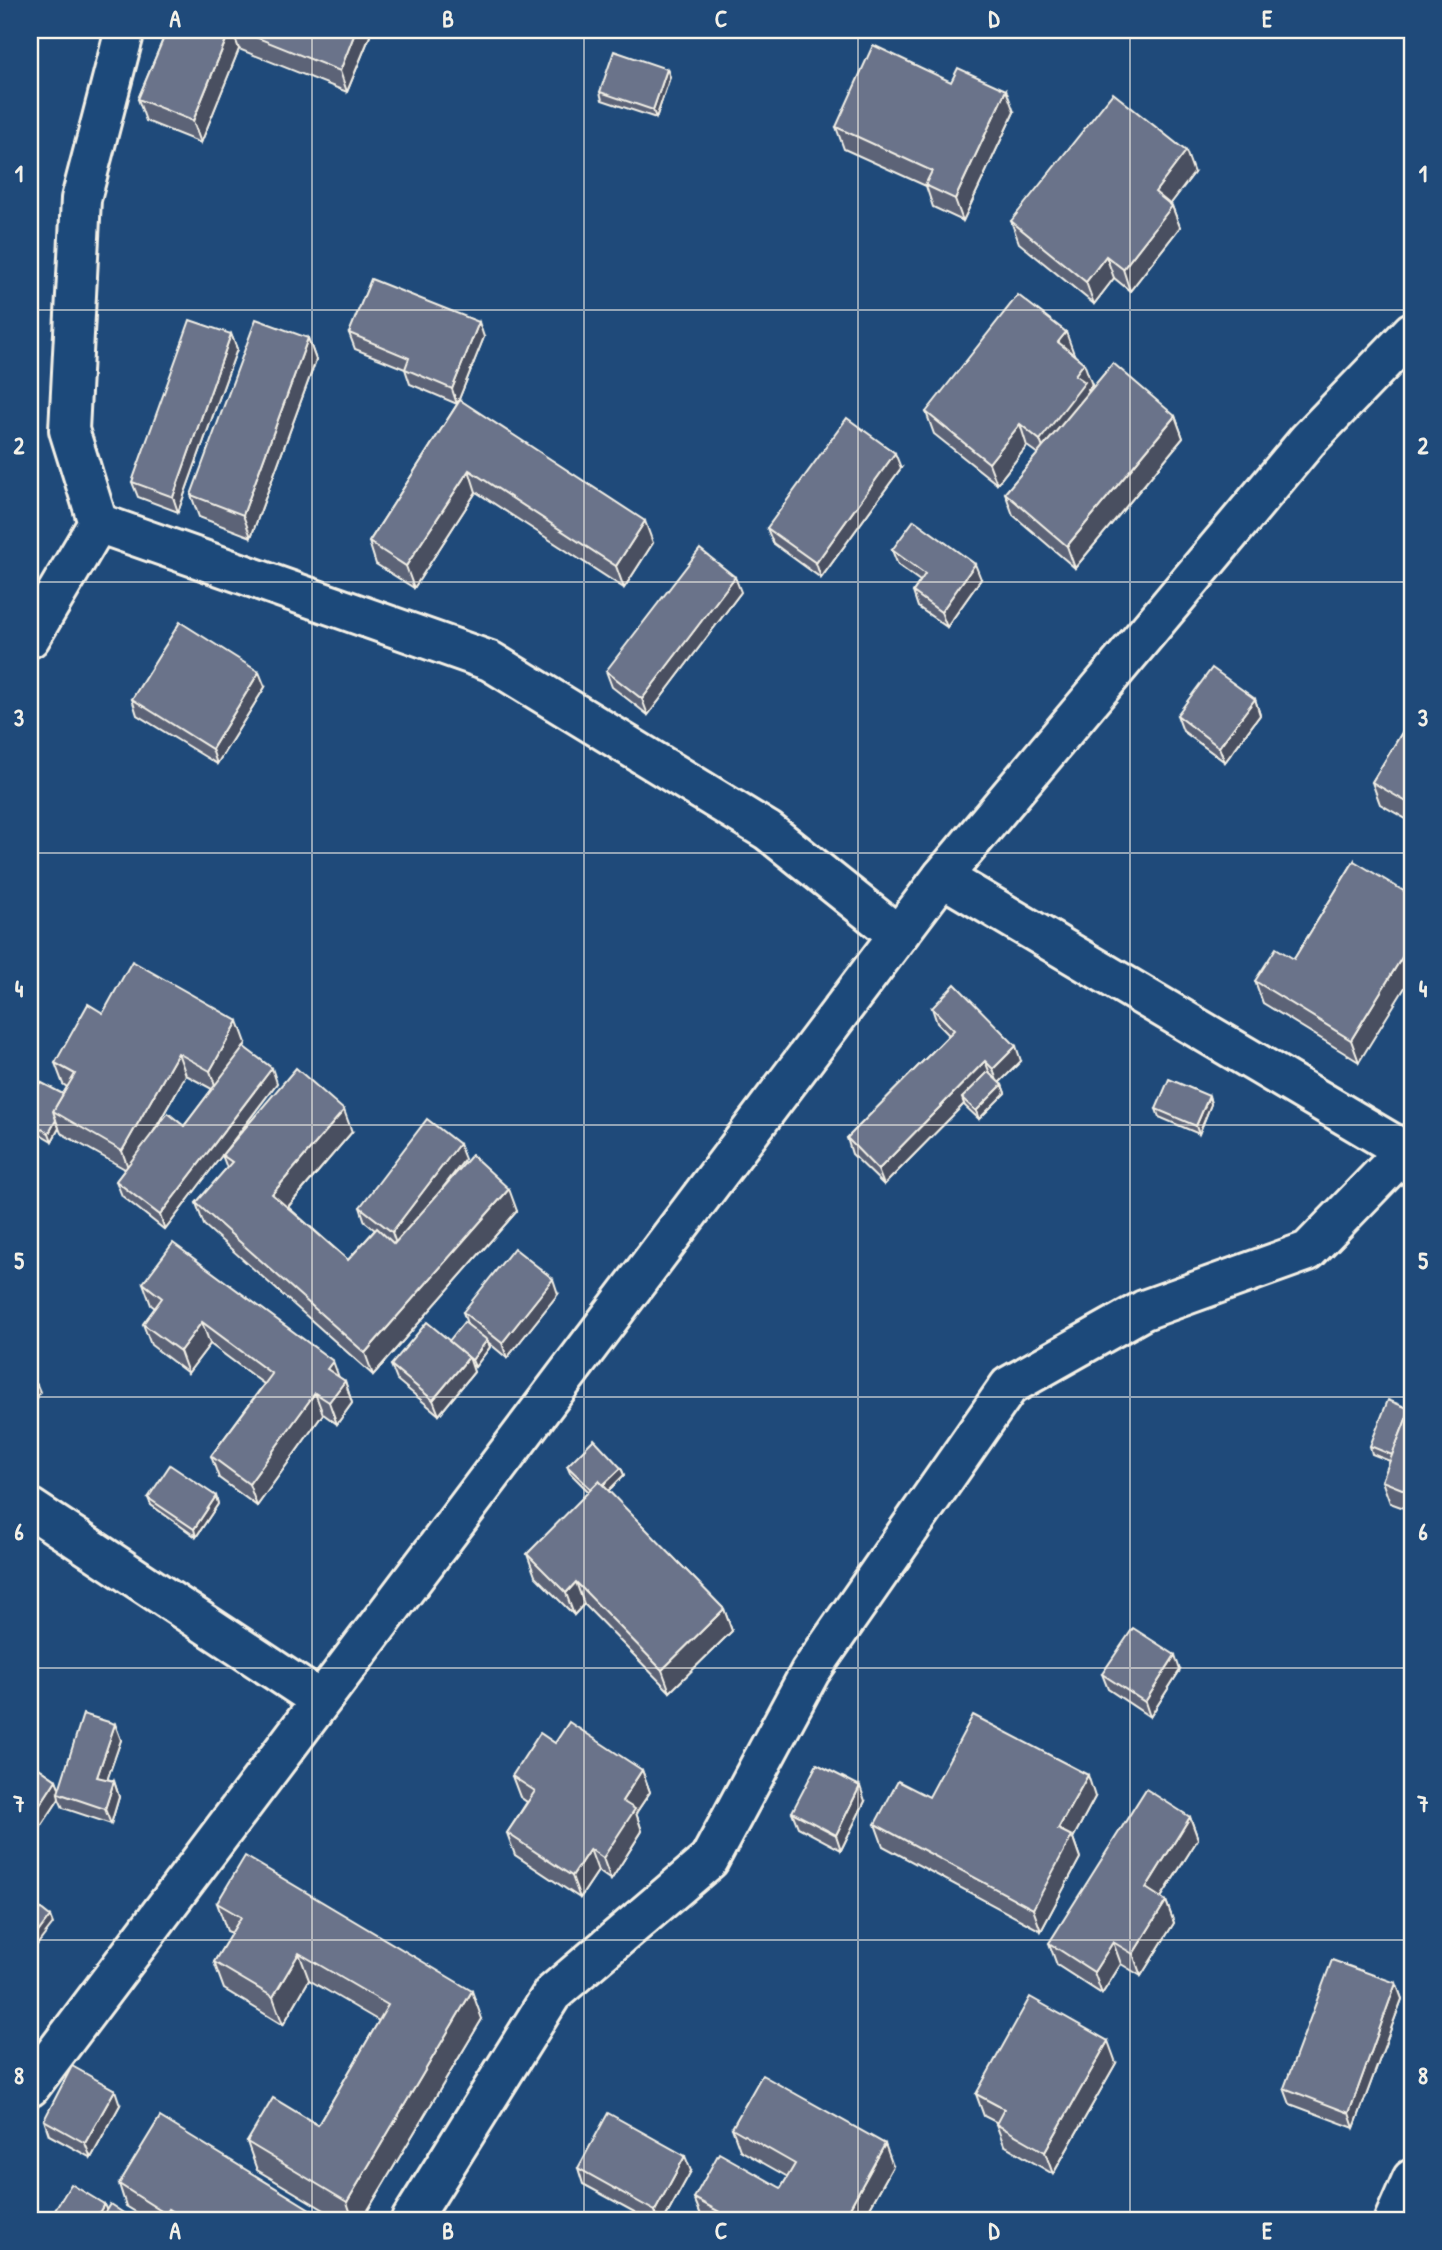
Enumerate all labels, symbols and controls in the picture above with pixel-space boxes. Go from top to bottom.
text: A [169,3,181,34]
text: B [442,3,454,34]
text: C [715,3,727,34]
text: D [989,3,1001,34]
text: E [1262,3,1273,34]
text: 1 [15,158,23,189]
text: 1 [1419,158,1427,189]
text: 2 [14,430,25,461]
text: 2 [1418,430,1429,461]
text: 3 [14,702,24,733]
text: 3 [1418,702,1428,733]
text: 4 [15,973,24,1004]
text: 4 [1419,973,1428,1004]
text: 5 [14,1245,24,1276]
text: 5 [1418,1245,1428,1276]
text: 6 [14,1516,24,1547]
text: 6 [1418,1516,1428,1547]
text: 7 [12,1788,25,1819]
text: 7 [1416,1788,1429,1819]
text: 8 [14,2060,24,2091]
text: 8 [1418,2060,1428,2091]
text: A [169,2215,181,2246]
text: B [442,2215,454,2246]
text: C [715,2215,727,2246]
text: D [989,2215,1001,2246]
text: E [1262,2215,1273,2246]

